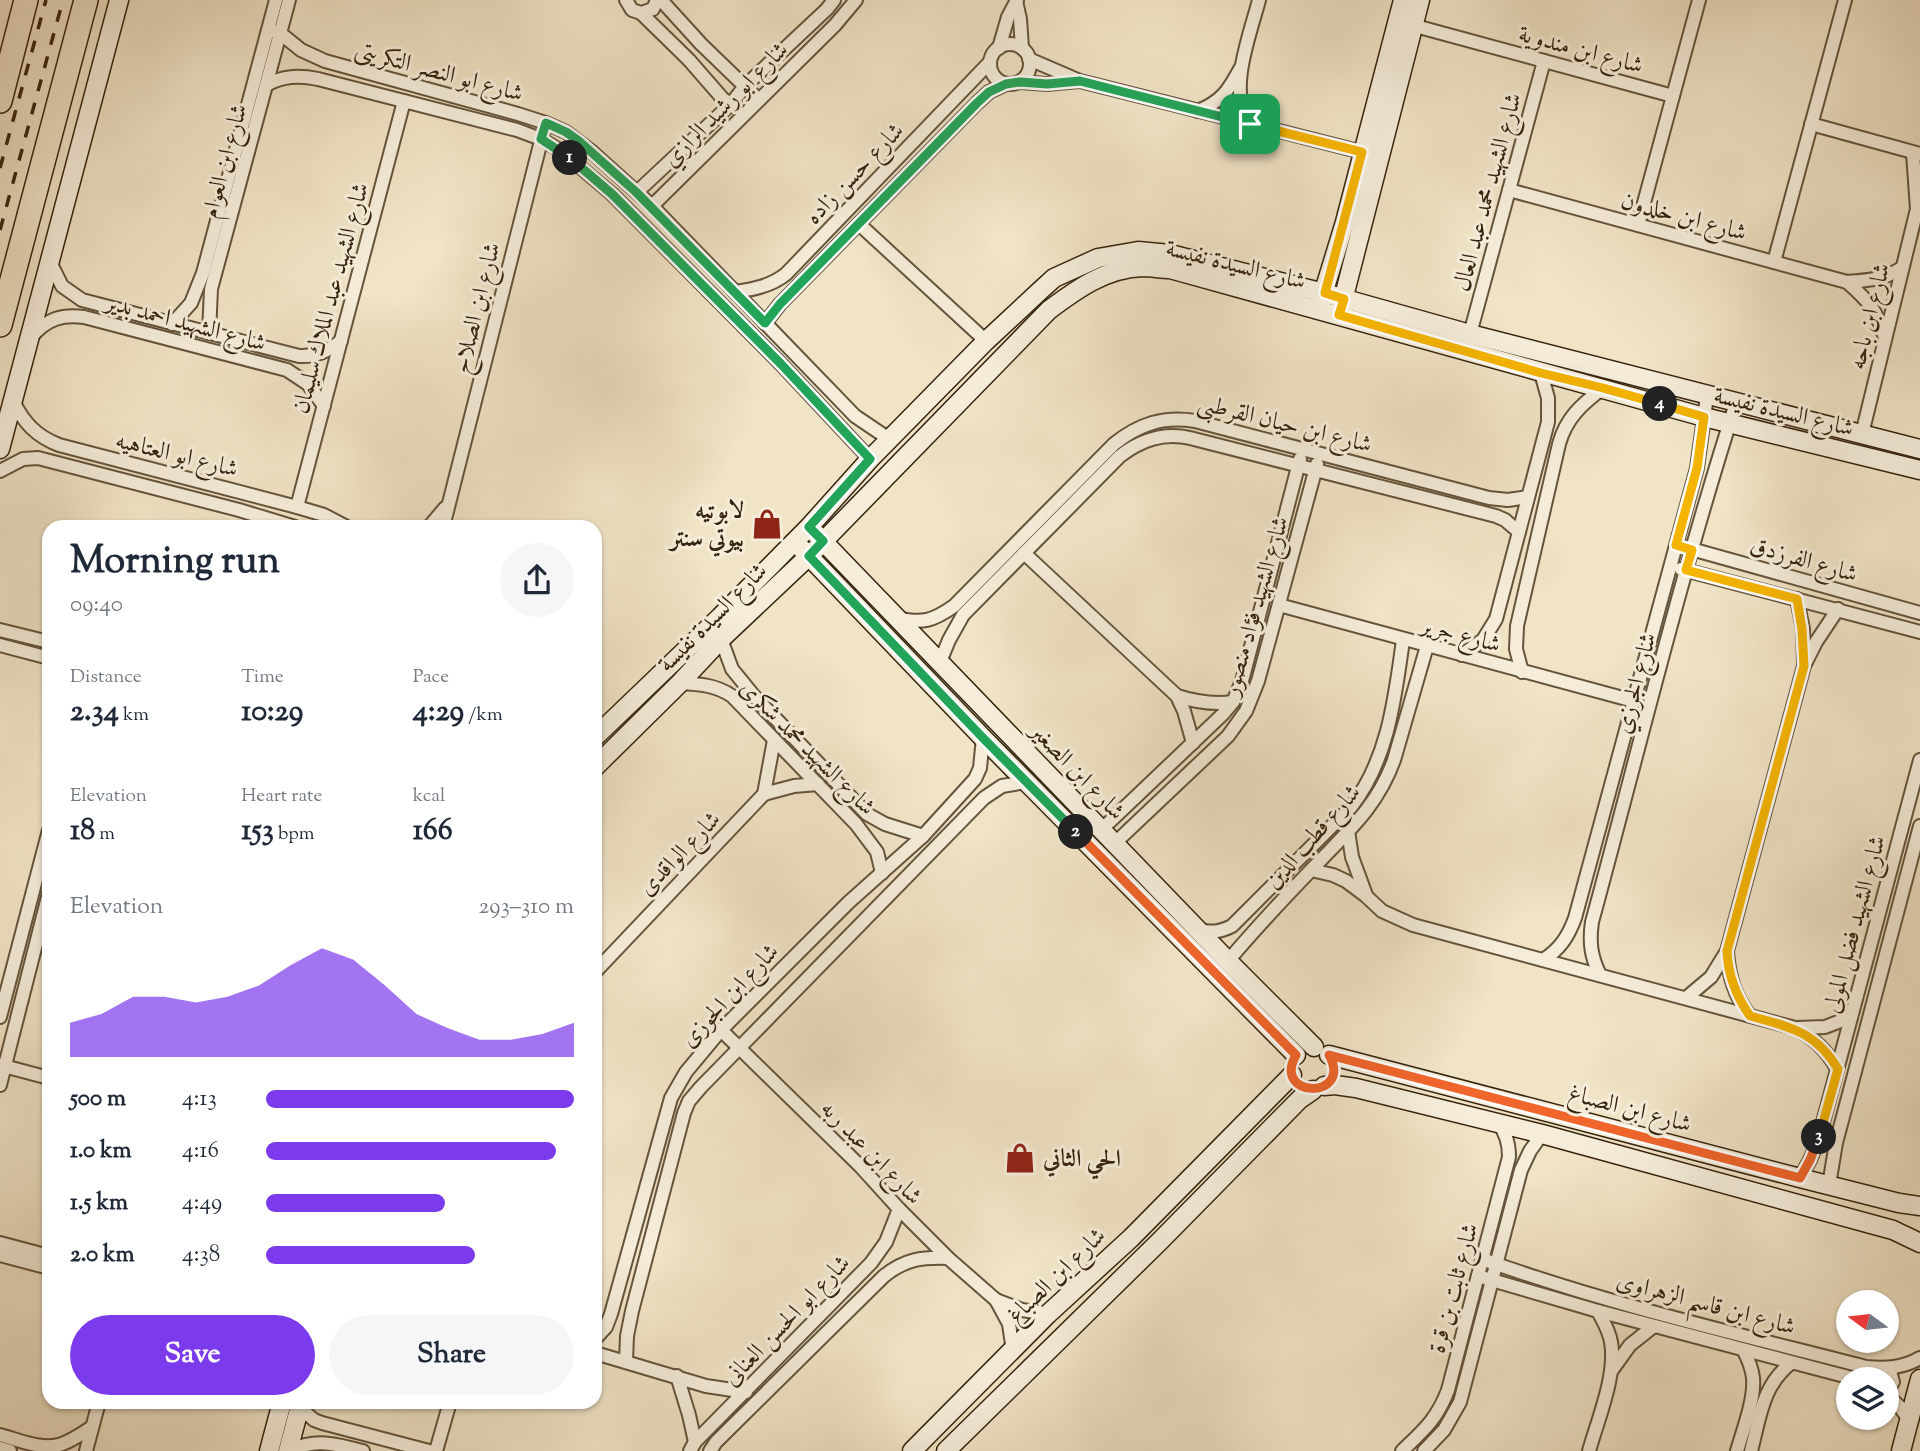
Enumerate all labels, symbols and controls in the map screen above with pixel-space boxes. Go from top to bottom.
street label: شارع ابن مندوية [1514,18,1647,85]
street label: شارع ابو النصر التكريتى [350,34,527,113]
street label: شارع ابو رشيد الرازي [656,35,798,177]
street label: شارع الشهيد محمد عبد العال [1446,89,1533,296]
pin [1220,94,1280,154]
street label: شارع ابن العوام [194,100,259,223]
icon: arrive [1231,105,1269,143]
street label: شارع حسن زاده [798,116,914,234]
pin: 1 [552,140,588,176]
text: 1 [566,144,573,171]
street label: شارع الشهيد عبد الملاك سليمان [285,179,380,418]
street label: شارع ابن خلدون [1616,185,1750,252]
street label: شارع السيدة نفيسة [1162,232,1309,301]
street label: شارع ابن الصلاح [445,239,513,378]
street label: شارع ابن باجه [1841,260,1902,374]
street label: شارع الشهيد احمد بدير [98,285,269,363]
street label: شارع السيدة نفيسة [1710,379,1857,448]
pin: 4 [1642,386,1678,422]
street label: شارع ابن حيان القرطبى [1193,387,1375,464]
text: 4 [1655,390,1664,417]
street label: شارع ابو العتاهيه [111,424,241,489]
place label: لابوتيه بيوتي سنتر [667,495,744,557]
shop icon: لابوتيه بيوتي سنتر [750,507,784,541]
street label: شارع الشهيد فؤاد منصور [1214,513,1300,703]
street label: شارع الفرزدق [1745,529,1861,593]
text: Morning run [70,536,280,590]
button: share [500,543,574,617]
street label: شارع السيدة نفيسة [651,556,777,682]
text: 09:40 [70,589,123,622]
street label: شارع جرير [1414,608,1504,664]
street label: شارع الجرزي [1607,629,1668,738]
text: Distance [70,664,142,691]
text: Time [241,664,284,691]
text: Pace [413,664,449,691]
street label: شارع الشهيد محمد شكرى [730,673,882,825]
text: 2.34 [70,691,119,734]
text: 10:29 [241,691,303,734]
text: 4:29 [413,691,464,734]
text: km [119,702,149,729]
text: /km [464,702,503,729]
street label: شارع ابن الصغير [1019,714,1132,829]
street label: شارع قطب الدين [1257,777,1371,898]
text: Elevation [70,783,147,810]
text: Heart rate [241,783,322,810]
text: kcal [413,783,445,810]
street label: شارع الواقدى [631,804,730,905]
text: 18 [70,810,95,853]
text: 153 [241,810,274,853]
text: 166 [413,810,453,853]
pin: 2 [1058,814,1094,850]
text: 2 [1071,818,1080,845]
text: m [95,821,115,848]
text: bpm [274,821,314,848]
street label: شارع الشهيد فضل المولى [1816,832,1897,1017]
text: Elevation [70,891,163,924]
text: 293–310 m [479,891,574,924]
street label: شارع ابن الجوزى [673,937,788,1057]
street label: شارع ابن الصباغ [1564,1077,1695,1144]
text: 500 m [70,1083,126,1116]
text: 4:13 [182,1083,217,1116]
street label: شارع ابن عبد ربه [811,1093,929,1214]
pin: 3 [1801,1120,1836,1154]
text: 3 [1815,1123,1822,1150]
text: 1.0 km [70,1135,132,1168]
text: 4:16 [182,1135,219,1168]
shop icon: الحي الثاني [1003,1141,1037,1175]
place label: الحي الثاني [1042,1143,1121,1180]
text: 1.5 km [70,1187,128,1220]
text: 4:49 [182,1187,222,1220]
street label: شارع ابن الصباغ [1000,1220,1115,1333]
street label: شارع ثابت بن قرة [1421,1220,1490,1358]
text: 2.0 km [70,1239,135,1272]
text: 4:38 [182,1239,220,1272]
street label: شارع ابو الحسن العنانى [716,1248,860,1395]
street label: شارع ابن قاسم الزهراوى [1611,1265,1799,1350]
north arrow [1836,1290,1899,1353]
map controls [1836,1290,1899,1430]
button: Save [70,1315,315,1395]
button: Share [329,1315,574,1395]
button: layers [1836,1367,1899,1430]

